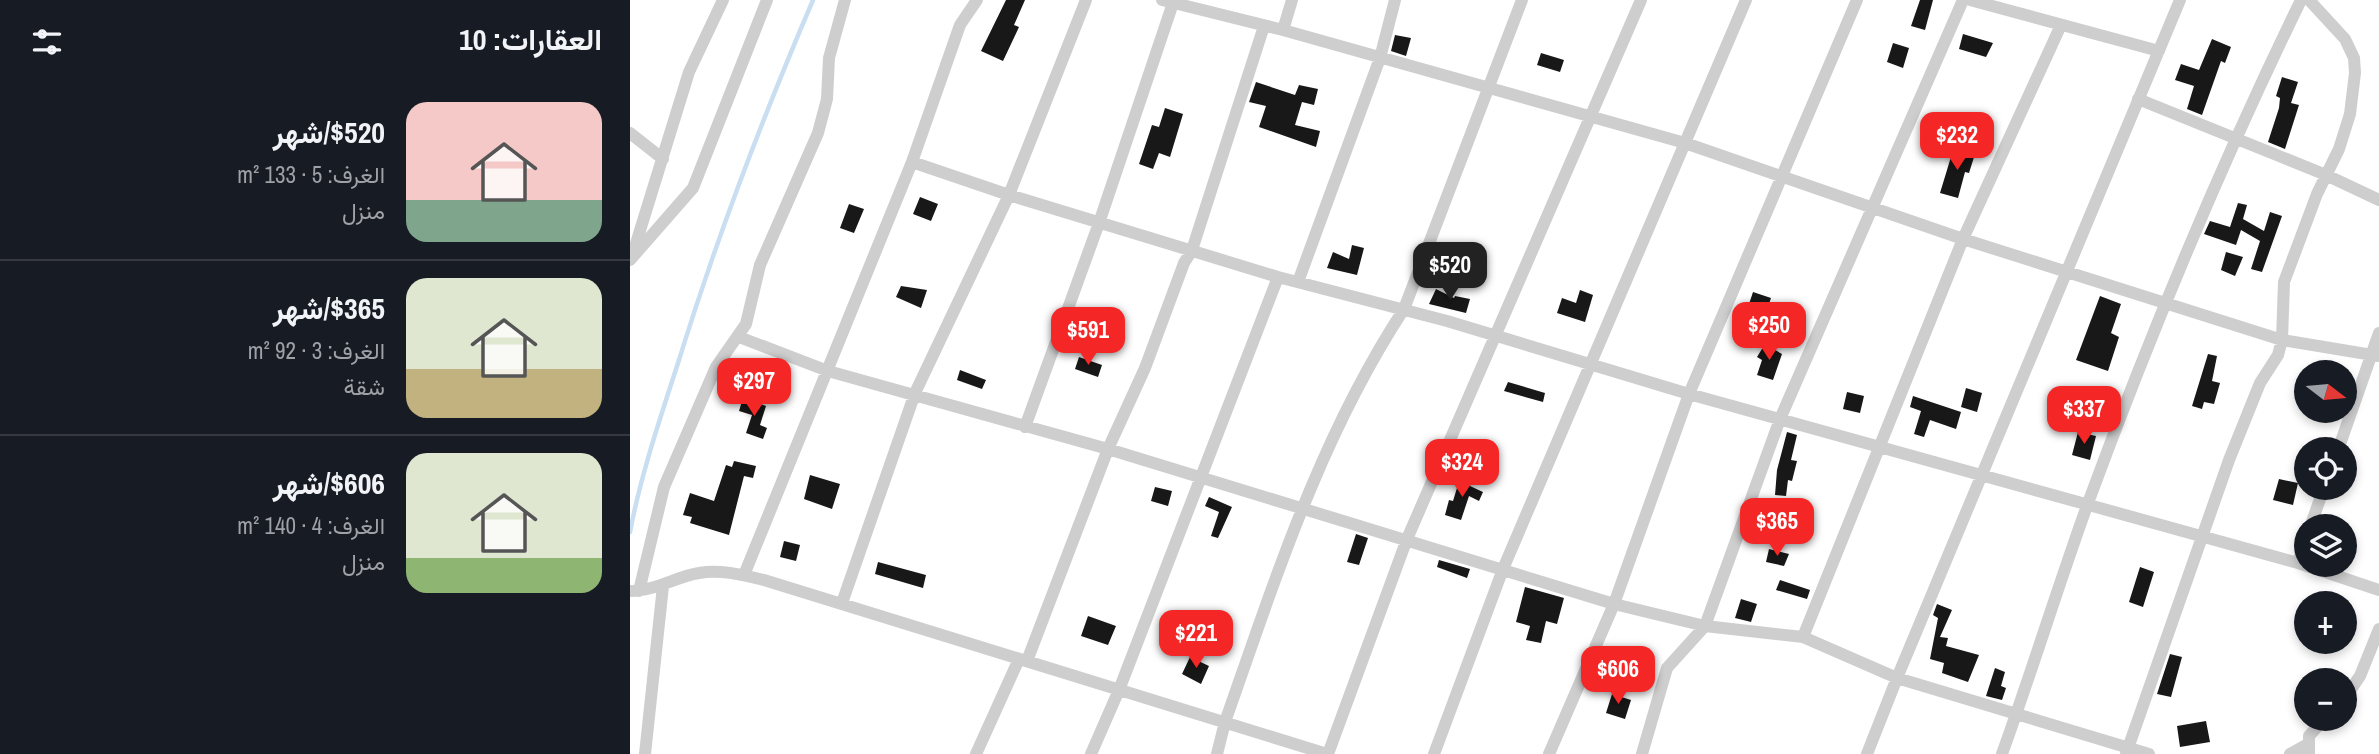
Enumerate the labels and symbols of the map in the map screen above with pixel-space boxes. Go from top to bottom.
pin: $232 [1916,113,1998,172]
pin: $520 [1409,243,1491,302]
pin: $250 [1728,302,1810,362]
pin: $591 [1047,308,1129,367]
pin: $297 [713,358,795,418]
north arrow [2294,360,2357,424]
pin: $337 [2043,386,2125,446]
pin: $324 [1421,440,1503,499]
pin: $365 [1736,498,1818,558]
pin: $221 [1155,610,1237,670]
pin: $606 [1577,646,1659,706]

